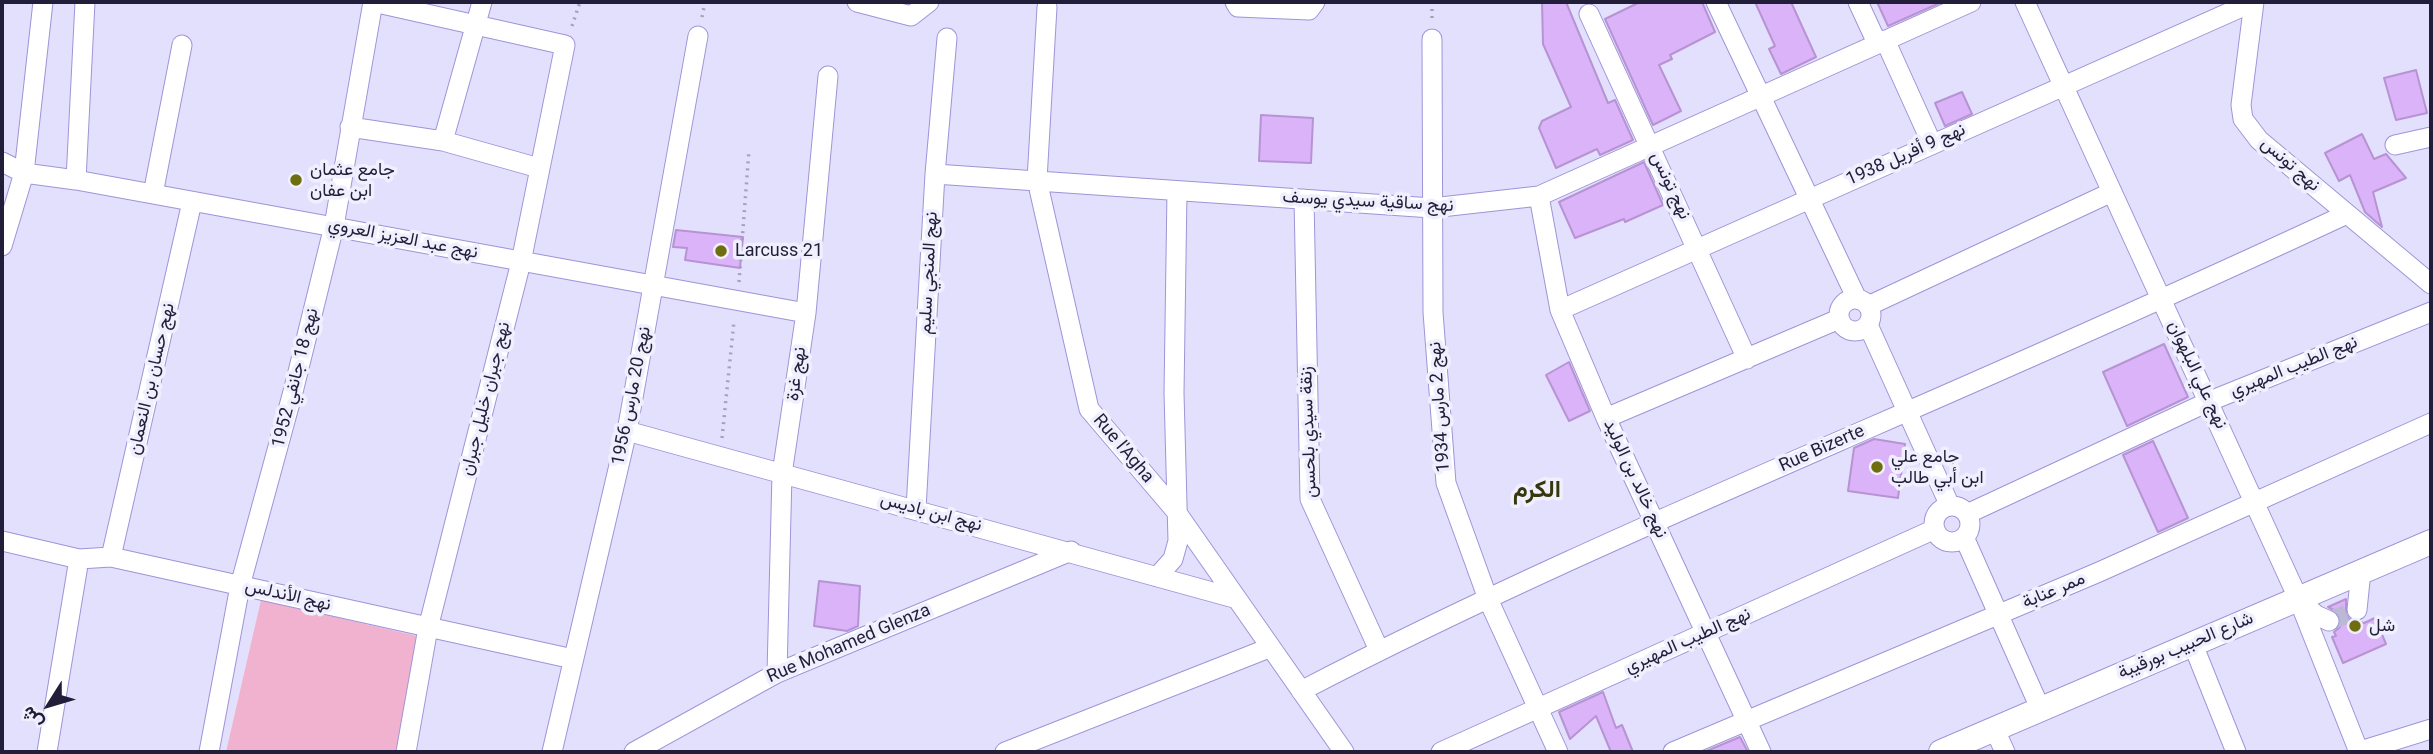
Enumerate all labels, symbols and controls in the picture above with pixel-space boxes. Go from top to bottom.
street label: نهج 9 أفريل 1938 [1843,119,1969,191]
street label: نهج تونس [2256,133,2324,197]
street label: نهج تونس [1645,149,1695,223]
place label: جامع عثمان ابن عفان [310,159,395,202]
marker: جامع عثمان ابن عفان [288,172,304,188]
street label: نهج ساقية سيدي يوسف [1282,187,1454,217]
street label: نهج المنجي سليم [915,211,943,335]
street label: نهج عبد العزيز العروي [326,214,480,264]
place label: Larcuss 21 [735,240,823,262]
marker: Larcuss 21 [713,243,729,259]
street label: نهج حسان بن النعمان [124,301,180,457]
street label: نهج 18 جانفي 1952 [268,306,324,450]
street label: نهج علي البلهوان [2163,317,2231,433]
street label: نهج جبران خليل جبران [456,320,516,478]
street label: نهج 20 مارس 1956 [608,325,656,467]
street label: نهج الطيب المهيري [2227,332,2361,402]
street label: نهج 2 مارس 1934 [1425,341,1455,473]
street label: نهج غزة [783,346,811,402]
street label: زنقة سيدي بلحسن [1296,366,1322,498]
street label: Rue l'Agha [1088,410,1158,488]
street label: نهج خالد بن الوليد [1598,416,1672,542]
street label: Rue Bizerte [1776,421,1868,477]
place label: جامع علي ابن أبي طالب [1891,446,1984,489]
marker: جامع علي ابن أبي طالب [1869,459,1885,475]
district label: الكرم [1513,477,1561,505]
street label: نهج ابن باديس [878,489,984,537]
street label: ممر عنابة [2019,568,2089,614]
street label: نهج الأندلس [243,576,333,616]
street label: Rue Mohamed Glenza [764,600,934,688]
street label: نهج الطيب المهيري [1622,604,1754,678]
street label: شارع الحبيب بورقيبة [2115,608,2257,684]
place label: شل [2369,615,2395,637]
marker: شل [2347,618,2363,634]
north arrow [14,670,84,740]
text: ش [16,702,48,734]

